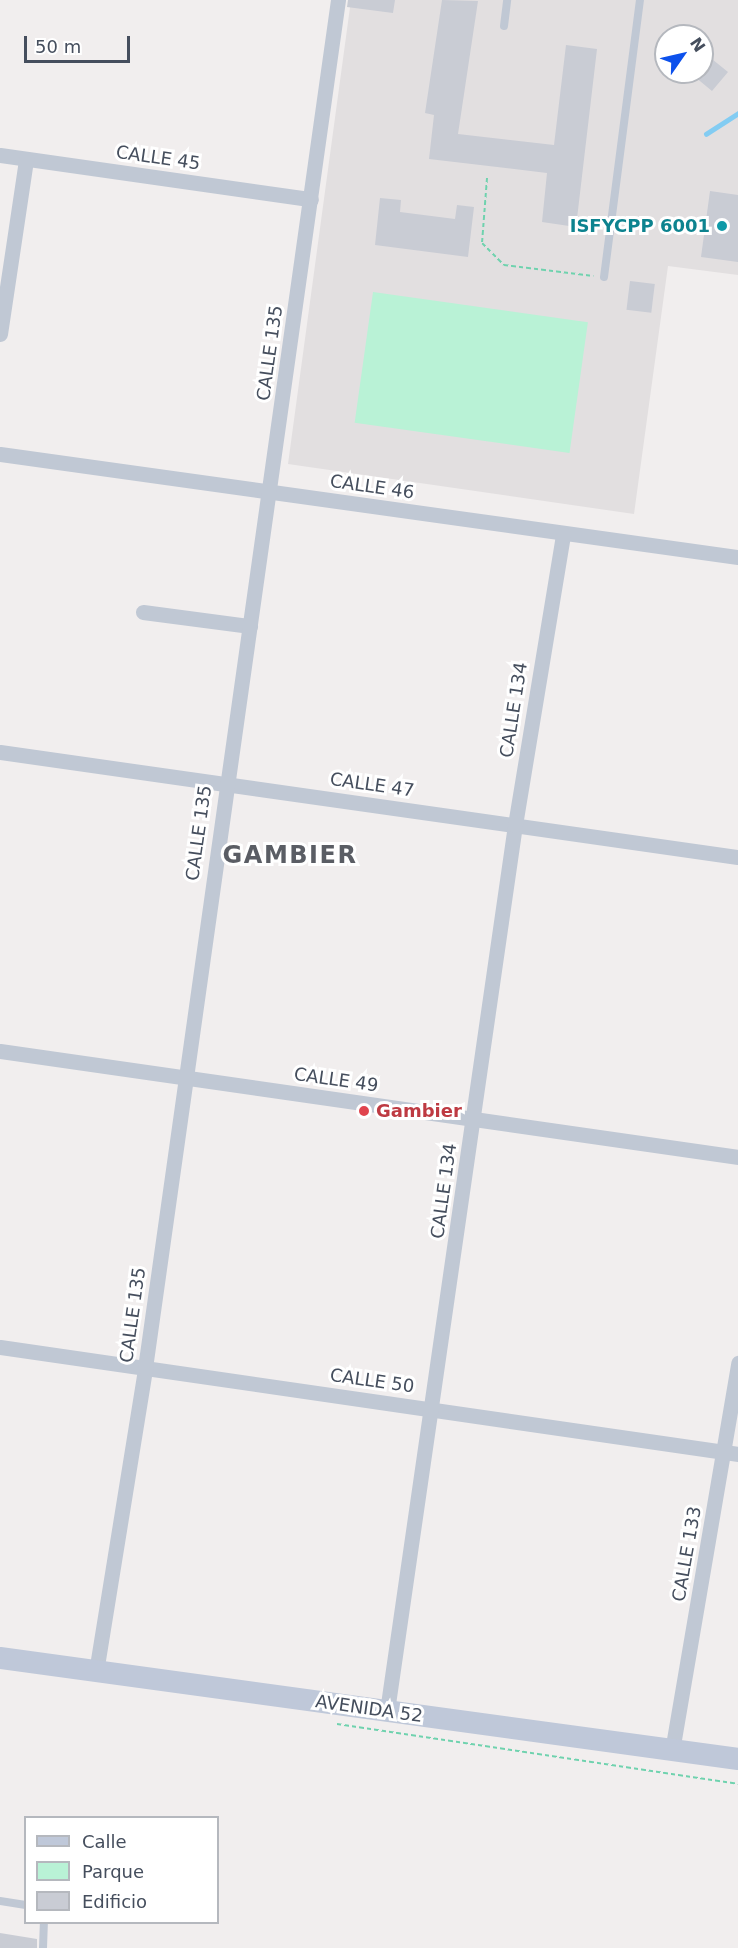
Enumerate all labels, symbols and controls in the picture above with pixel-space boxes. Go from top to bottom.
scale bar [27,24,134,62]
north arrow [654,24,714,84]
text: N [686,34,709,56]
text: 50 m [35,36,81,57]
street label: CALLE 45 [114,141,202,175]
place label: ISFYCPP 6001 [570,215,710,237]
marker: ISFYCPP 6001 [715,219,729,233]
street label: CALLE 135 [253,304,287,402]
street label: CALLE 46 [328,470,416,504]
street label: CALLE 134 [496,661,532,759]
street label: CALLE 47 [328,768,416,802]
street label: CALLE 135 [182,784,216,882]
district label: GAMBIER [223,842,357,870]
street label: CALLE 49 [292,1063,380,1097]
place label: Gambier [376,1100,462,1122]
marker: Gambier [357,1104,371,1118]
street label: CALLE 134 [427,1142,461,1240]
street label: CALLE 135 [116,1266,150,1364]
street label: CALLE 50 [328,1364,416,1398]
street label: CALLE 133 [668,1505,706,1603]
street label: AVENIDA 52 [314,1691,424,1727]
legend [24,1816,219,1924]
text: Calle [82,1831,127,1852]
text: Parque [82,1861,144,1882]
text: Edificio [82,1891,147,1912]

